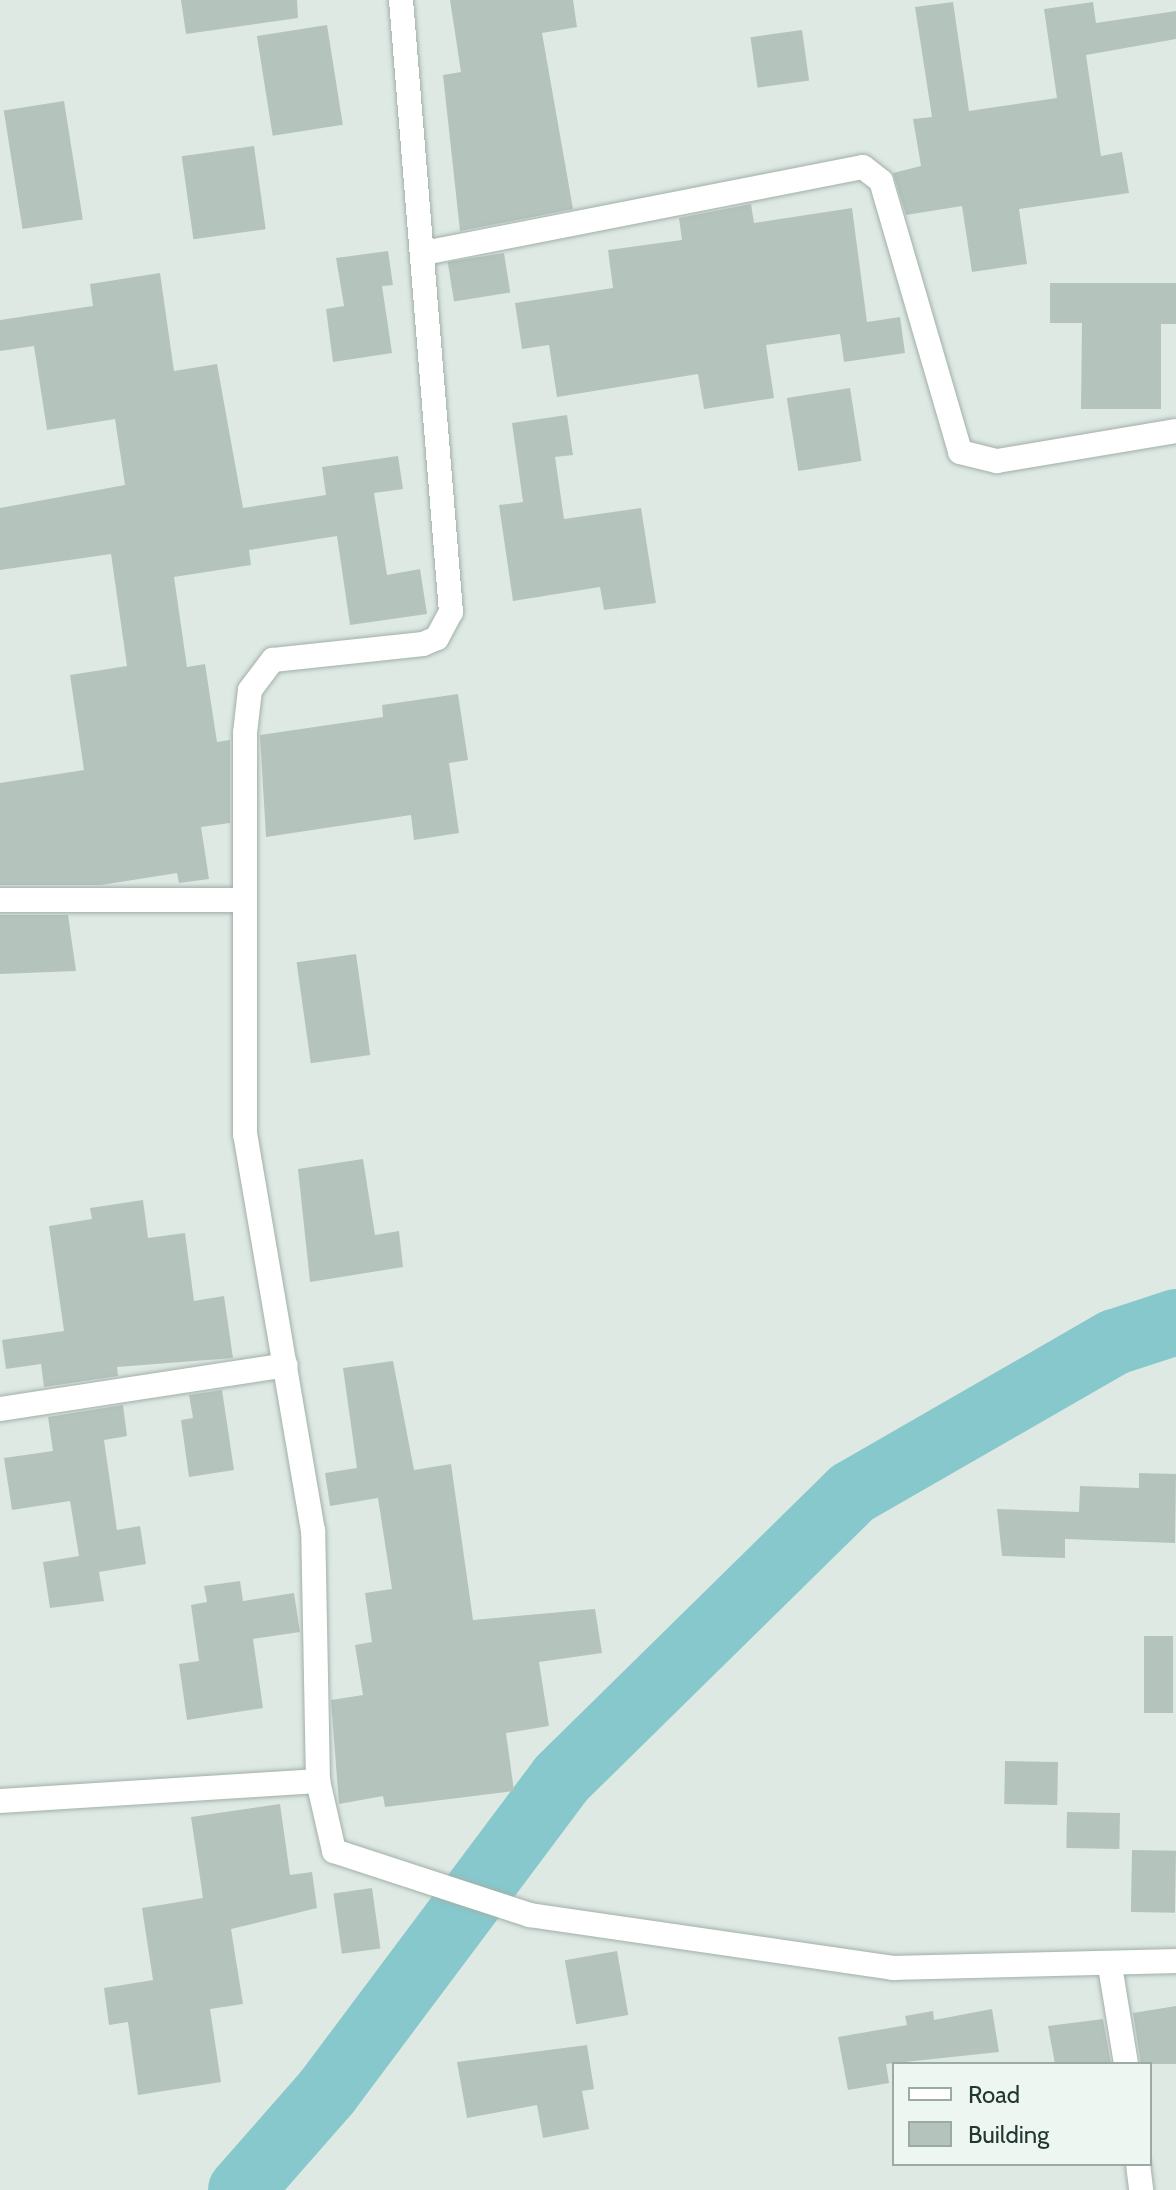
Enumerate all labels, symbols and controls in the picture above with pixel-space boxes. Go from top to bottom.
legend [892,2062,1152,2166]
text: Road [968,2080,1020,2109]
text: Building [968,2120,1049,2149]

